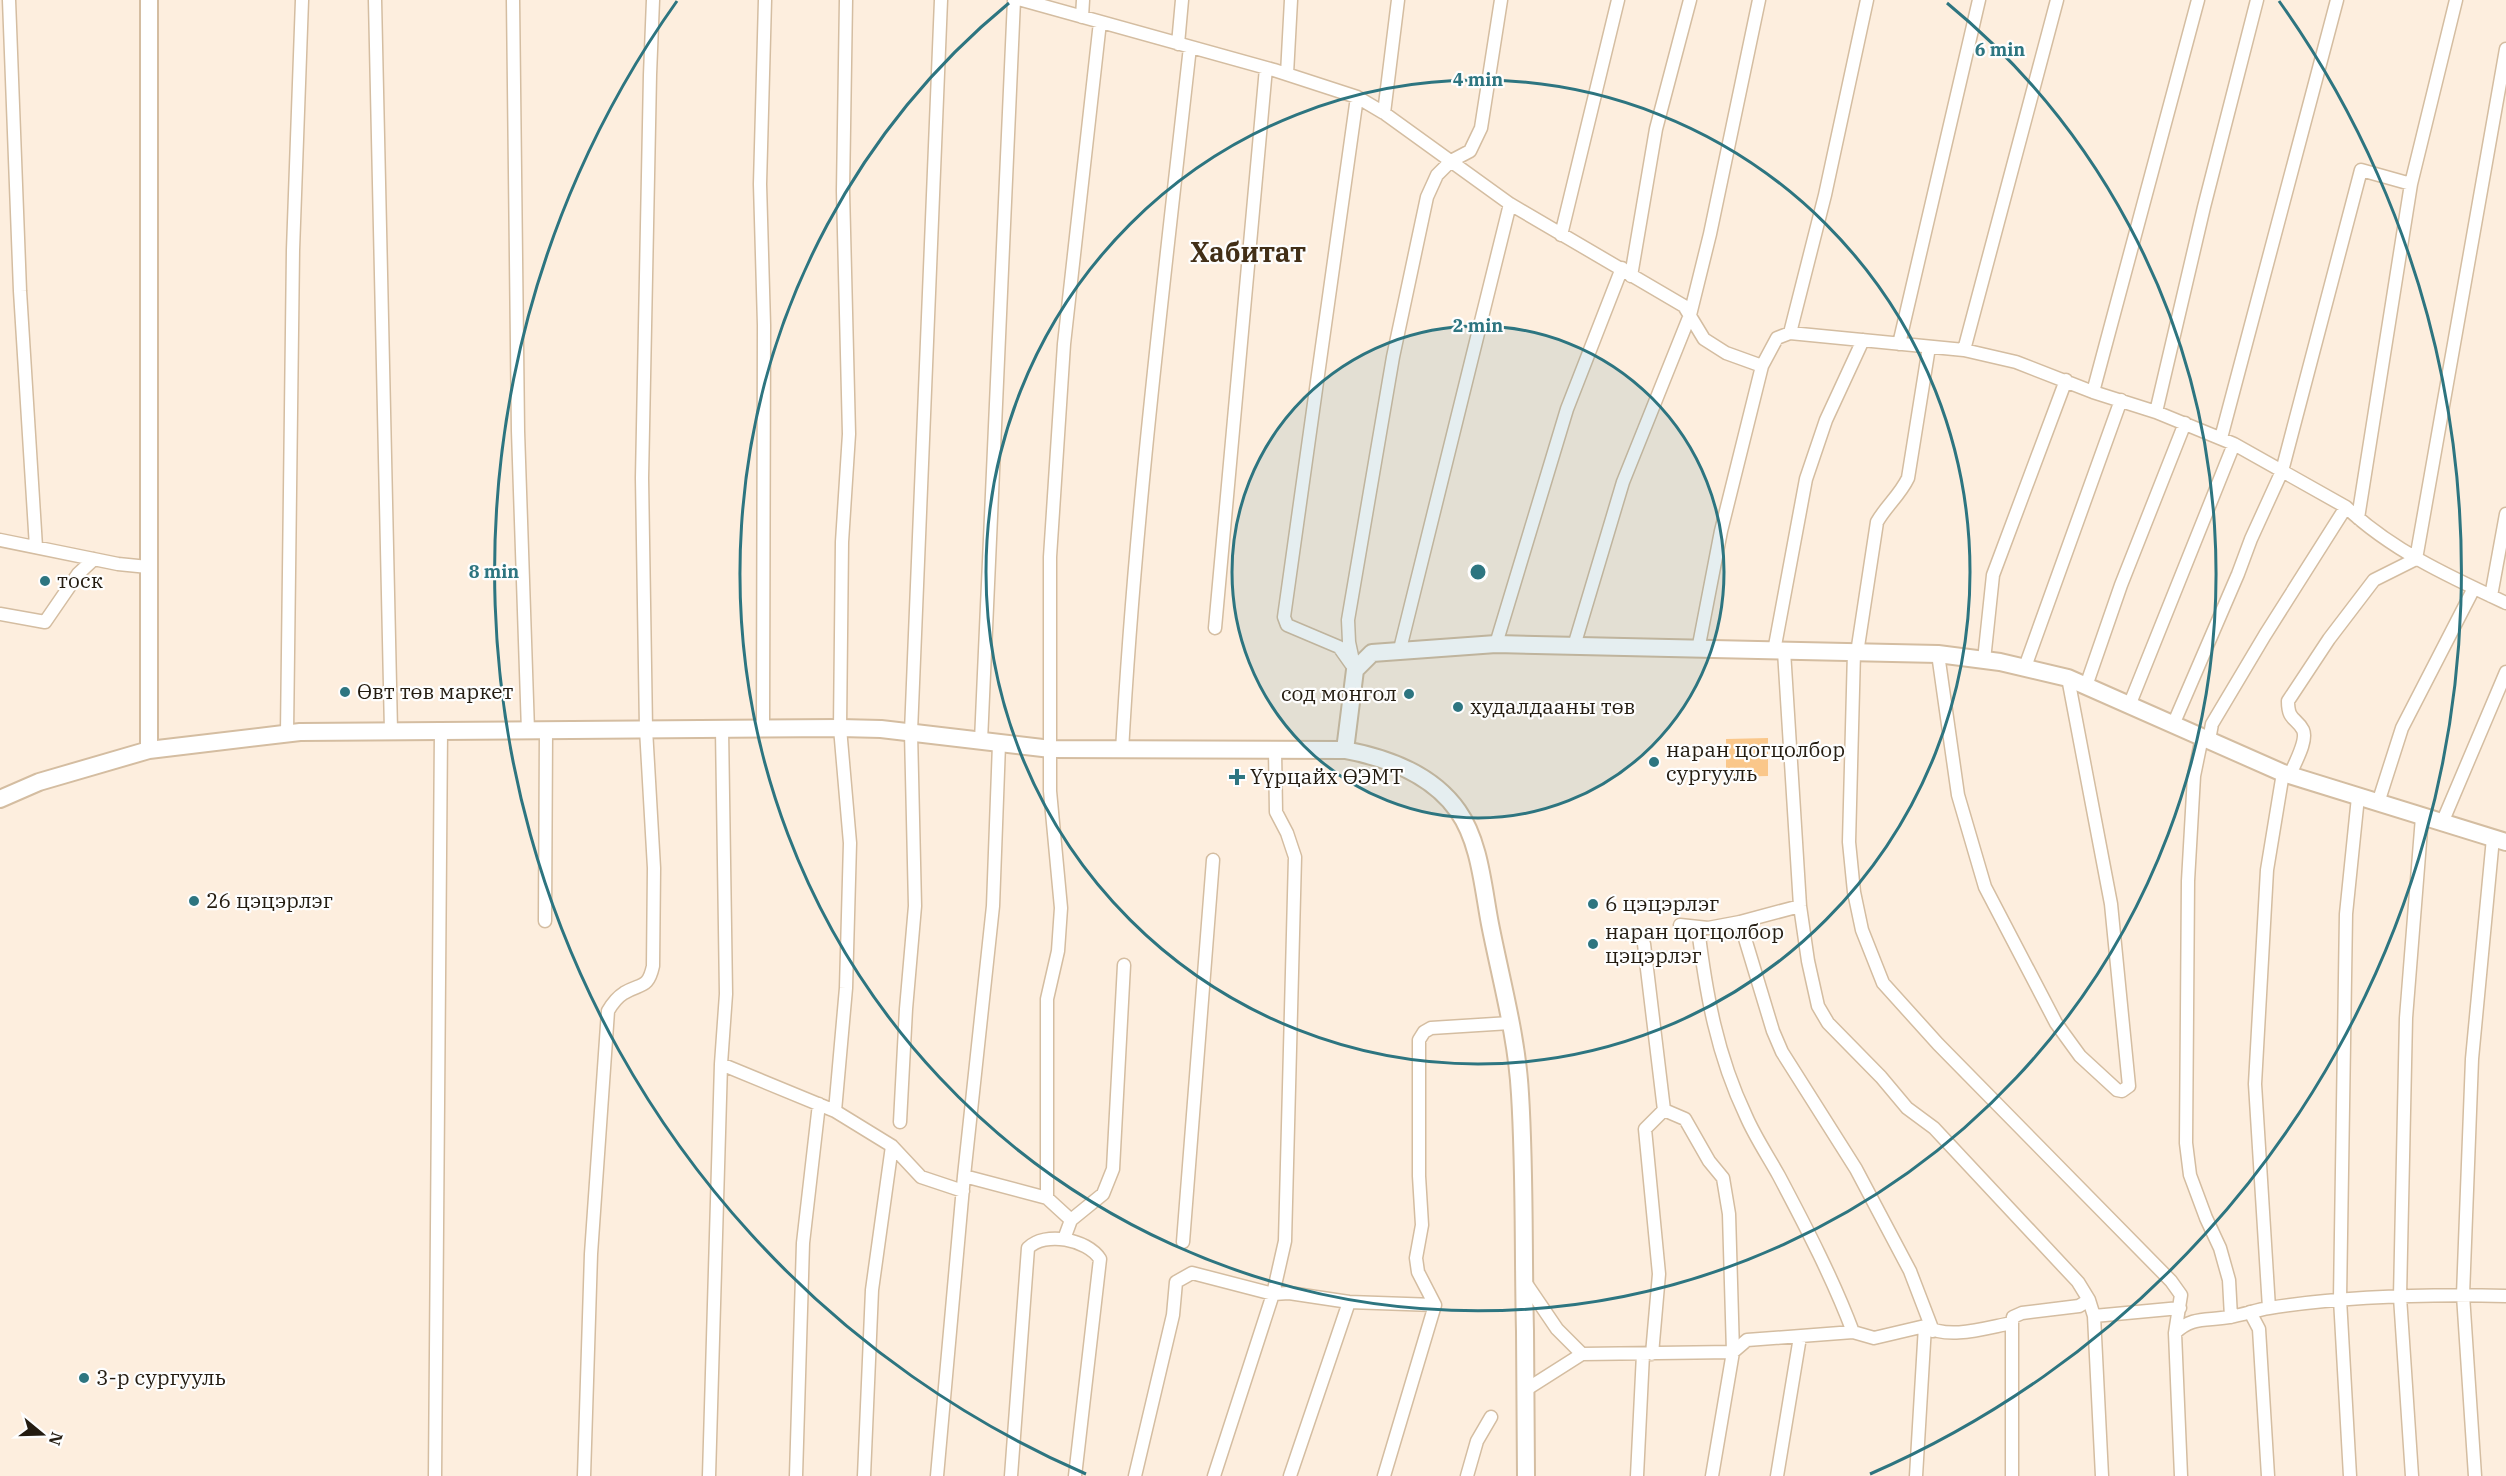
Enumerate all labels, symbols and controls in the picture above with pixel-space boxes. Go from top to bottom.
text: 6 min [1975,38,2025,61]
text: 4 min [1453,68,1503,91]
district label: Хабитат [1190,234,1306,269]
text: 2 min [1453,314,1503,337]
text: 8 min [469,560,519,583]
centre of rings [1468,562,1488,582]
place label: тоск [57,566,103,594]
marker: тоск [38,574,52,588]
place label: Өвт төв маркет [357,677,514,705]
place label: сод монгол [1281,679,1397,707]
marker: Өвт төв маркет [338,685,352,699]
marker: сод монгол [1402,687,1416,701]
place label: худалдааны төв [1470,692,1635,720]
marker: худалдааны төв [1451,700,1465,714]
place label: наран цогцолбор сургууль [1666,735,1845,787]
marker: наран цогцолбор сургууль [1647,755,1661,769]
place label: Үүрцайх ӨЭМТ [1250,762,1403,790]
marker: Үүрцайх ӨЭМТ [1228,768,1246,786]
place label: 26 цэцэрлэг [206,886,333,914]
place label: 6 цэцэрлэг [1605,889,1719,917]
marker: 26 цэцэрлэг [187,894,201,908]
marker: 6 цэцэрлэг [1586,897,1600,911]
place label: наран цогцолбор цэцэрлэг [1605,917,1784,969]
marker: наран цогцолбор цэцэрлэг [1586,937,1600,951]
place label: 3-р сургууль [96,1363,226,1391]
marker: 3-р сургууль [77,1371,91,1385]
north arrow [12,1404,72,1464]
text: N [45,1430,68,1448]

